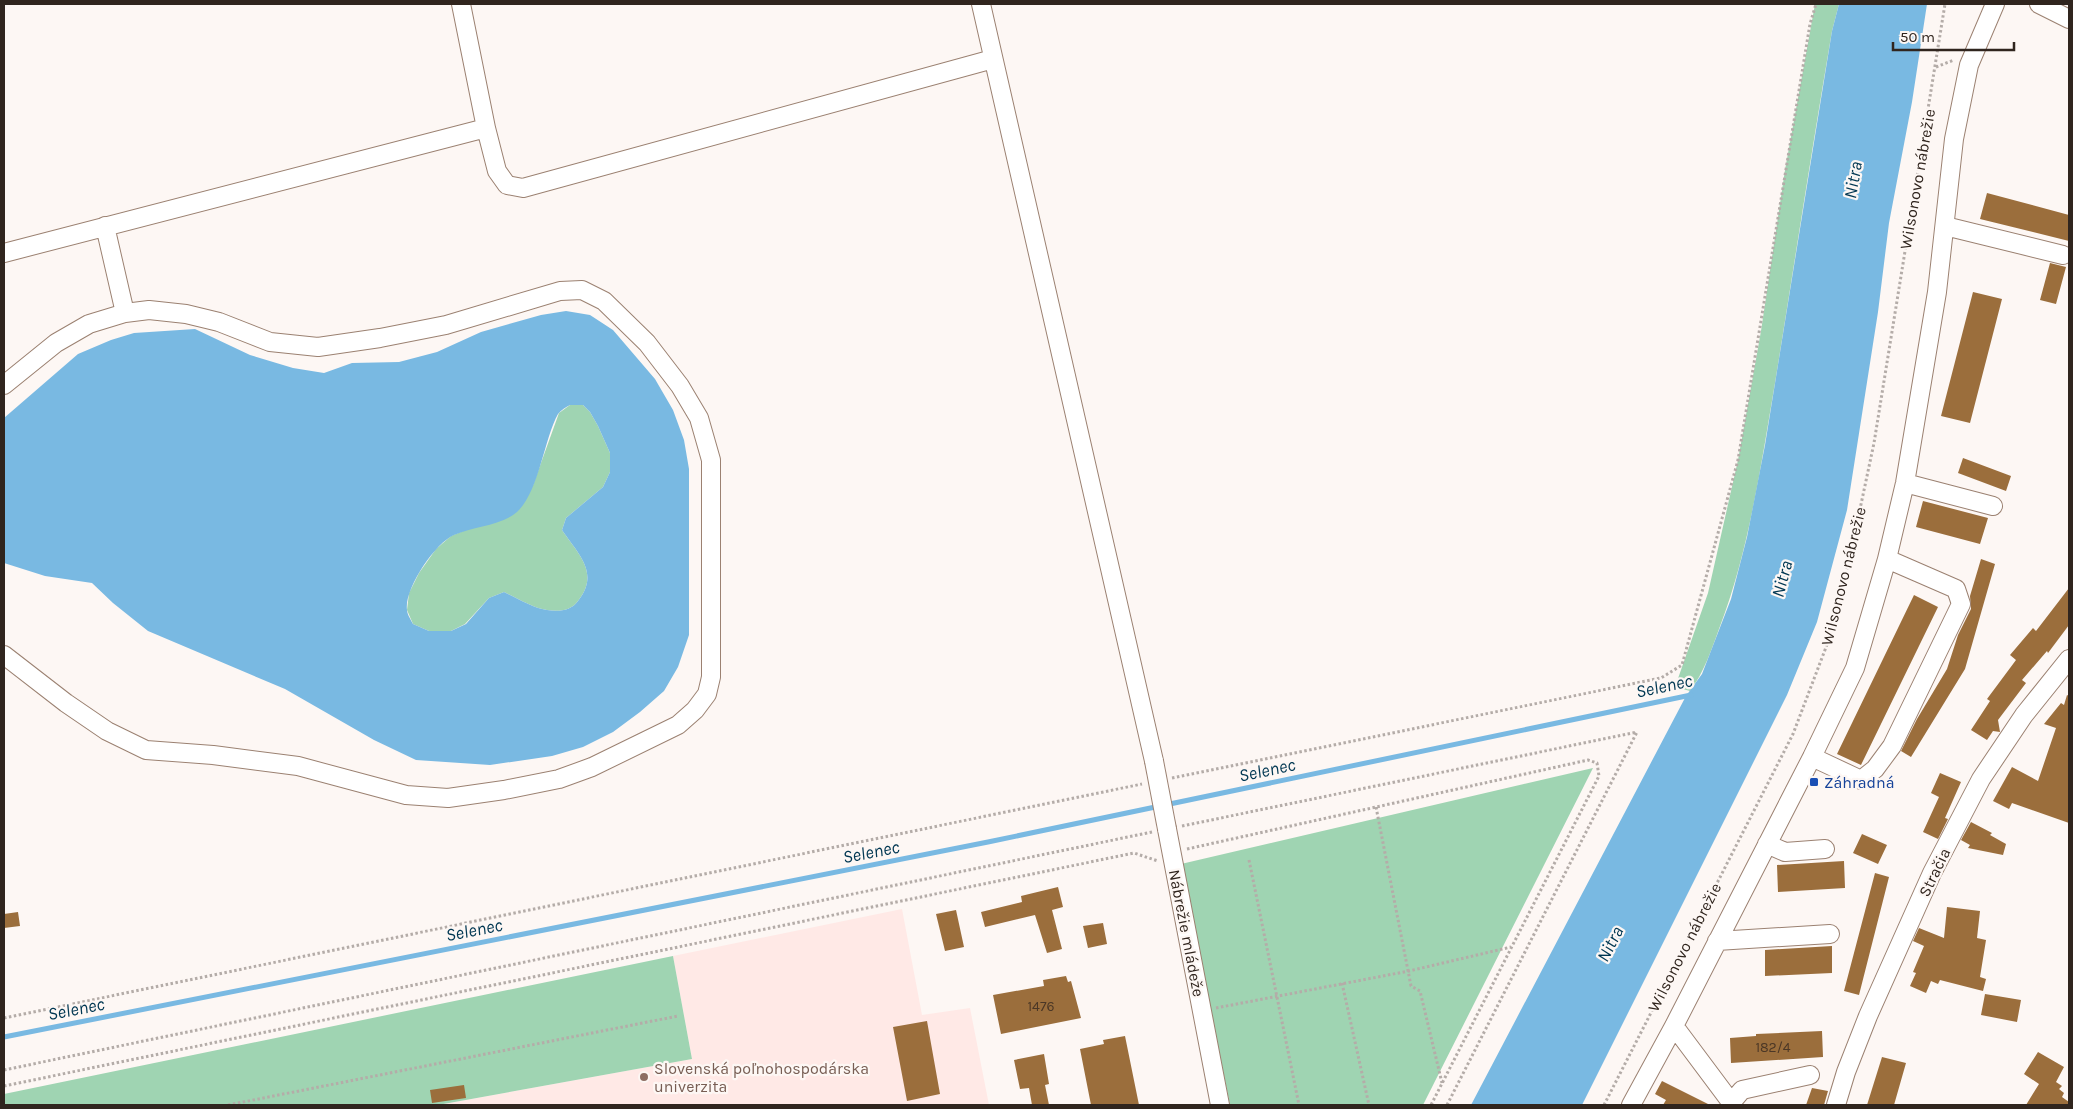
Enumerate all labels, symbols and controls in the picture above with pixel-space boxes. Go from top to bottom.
scale bar [1893,20,2014,52]
text: 50 m [1900,28,1935,46]
street label: Wilsonovo nábrežie [1896,107,1939,251]
water label: Nitra [1839,160,1867,200]
street label: Wilsonovo nábrežie [1817,505,1870,647]
water label: Nitra [1767,558,1797,600]
water label: Selenec [1634,669,1695,703]
water label: Selenec [1237,753,1298,787]
place label: Záhradná [1824,773,1894,792]
marker: Záhradná [1808,776,1820,788]
water label: Selenec [841,836,902,868]
street label: Stračia [1914,845,1954,900]
street label: Nábrežie mládeže [1165,868,1208,998]
street label: Wilsonovo nábrežie [1644,880,1725,1015]
water label: Selenec [444,914,505,946]
water label: Nitra [1592,922,1628,966]
water label: Selenec [46,993,107,1025]
house number: 1476 [1027,998,1055,1015]
house number: 182/4 [1755,1039,1791,1056]
place label: Slovenská poľnohospodárska univerzita [654,1059,869,1096]
marker: Slovenská poľnohospodárska univerzita [638,1071,650,1083]

